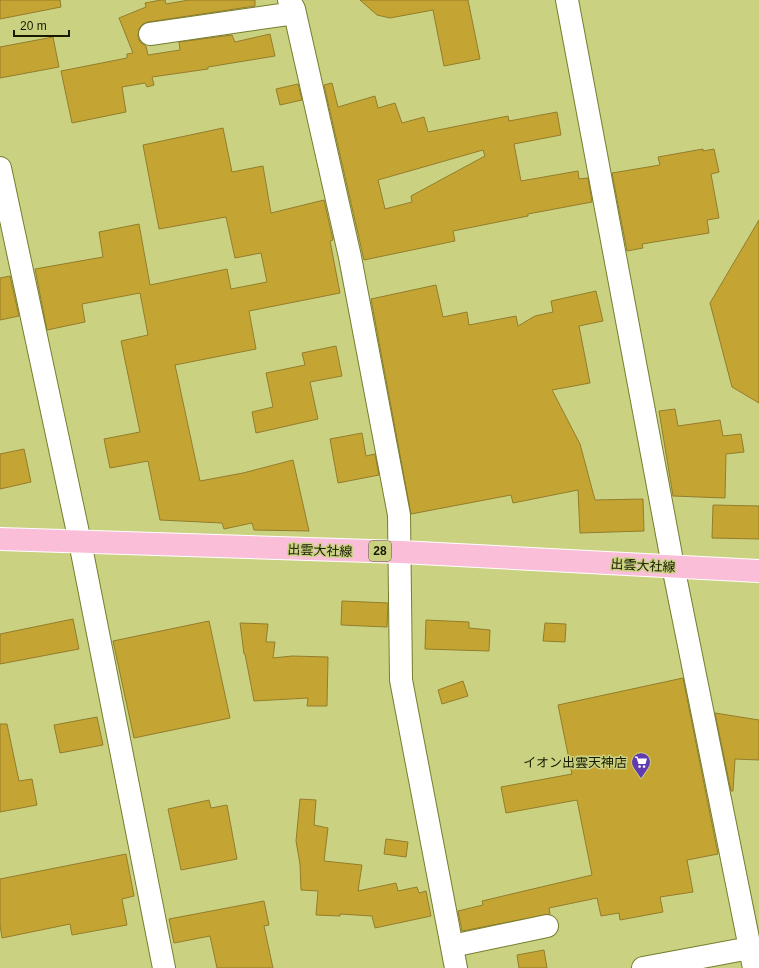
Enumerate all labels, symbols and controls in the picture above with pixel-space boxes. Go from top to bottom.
scale bar [14,12,69,38]
text: 20 m [20,19,47,33]
road number: 28 [369,541,391,561]
street label: 出雲大社線 [287,542,353,559]
street label: 出雲大社線 [610,556,676,575]
supermarket icon: イオン出雲天神店 [630,751,652,779]
place label: イオン出雲天神店 [523,755,627,770]

